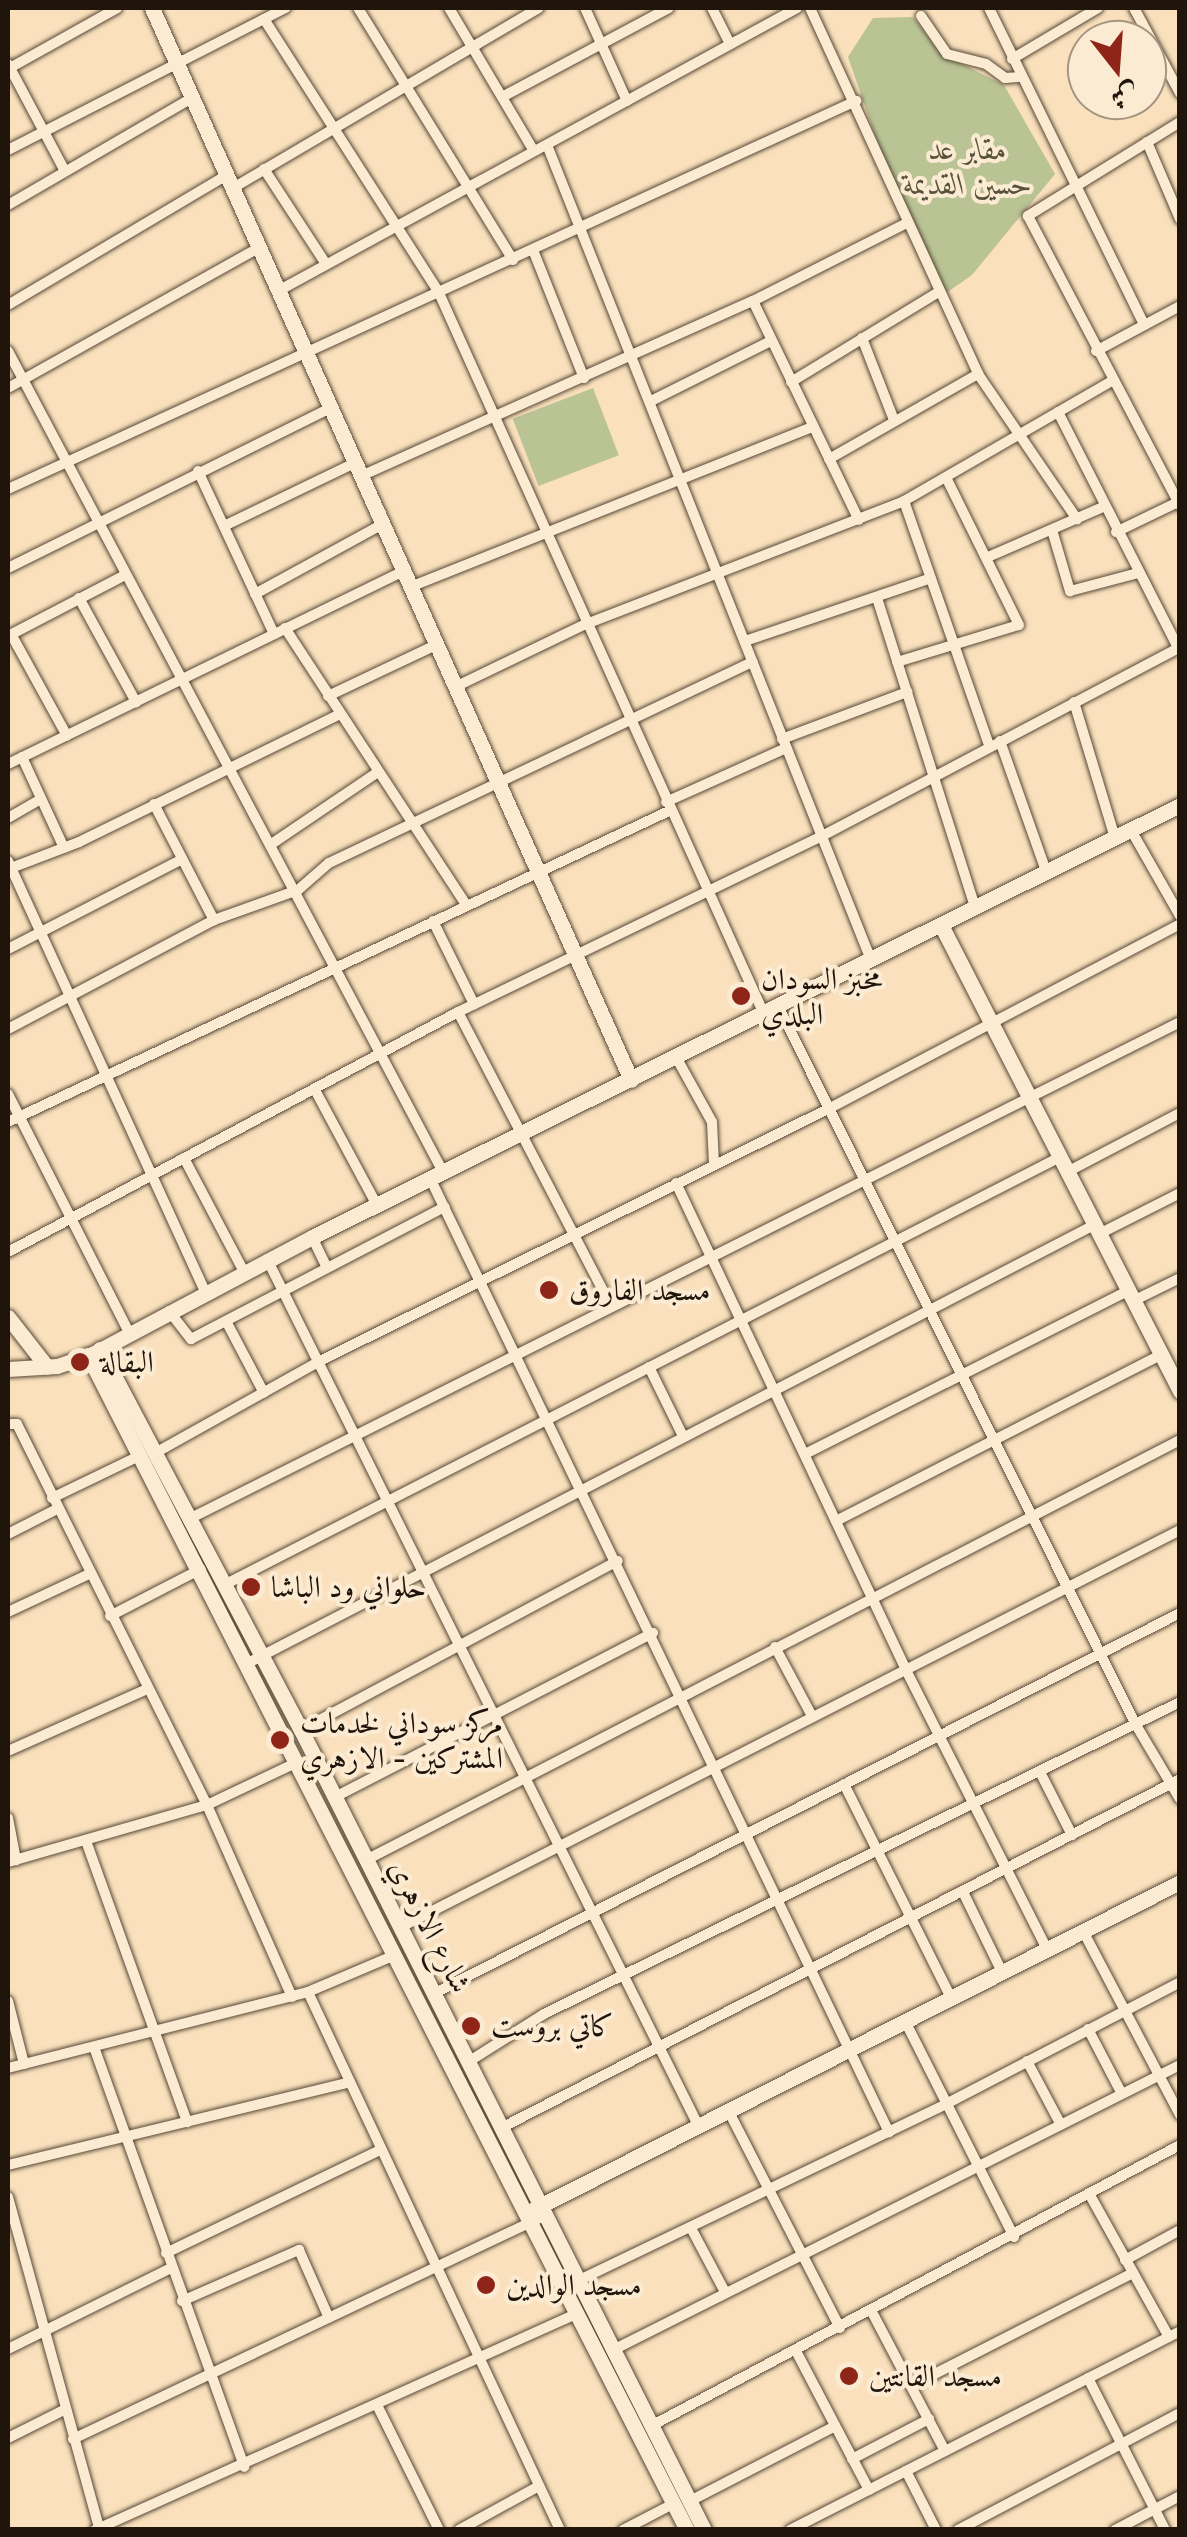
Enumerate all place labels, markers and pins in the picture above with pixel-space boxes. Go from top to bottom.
place label: مخبز السودان البلدي [761,961,883,1032]
marker: مخبز السودان البلدي [730,985,752,1007]
place label: مسجد الفاروق [569,1272,710,1308]
marker: مسجد الفاروق [538,1279,560,1301]
place label: البقالة [100,1344,154,1380]
marker: البقالة [69,1351,91,1373]
place label: حلواني ود الباشا [271,1569,426,1605]
marker: حلواني ود الباشا [240,1576,262,1598]
place label: مركز سوداني لخدمات المشتركين - الازهري [300,1705,503,1776]
marker: مركز سوداني لخدمات المشتركين - الازهري [269,1729,291,1751]
place label: كاتي بروست [491,2008,614,2044]
marker: كاتي بروست [460,2015,482,2037]
place label: مسجد الوالدين [506,2267,642,2303]
marker: مسجد الوالدين [475,2274,497,2296]
place label: مسجد القانتين [869,2358,1002,2394]
marker: مسجد القانتين [838,2365,860,2387]

